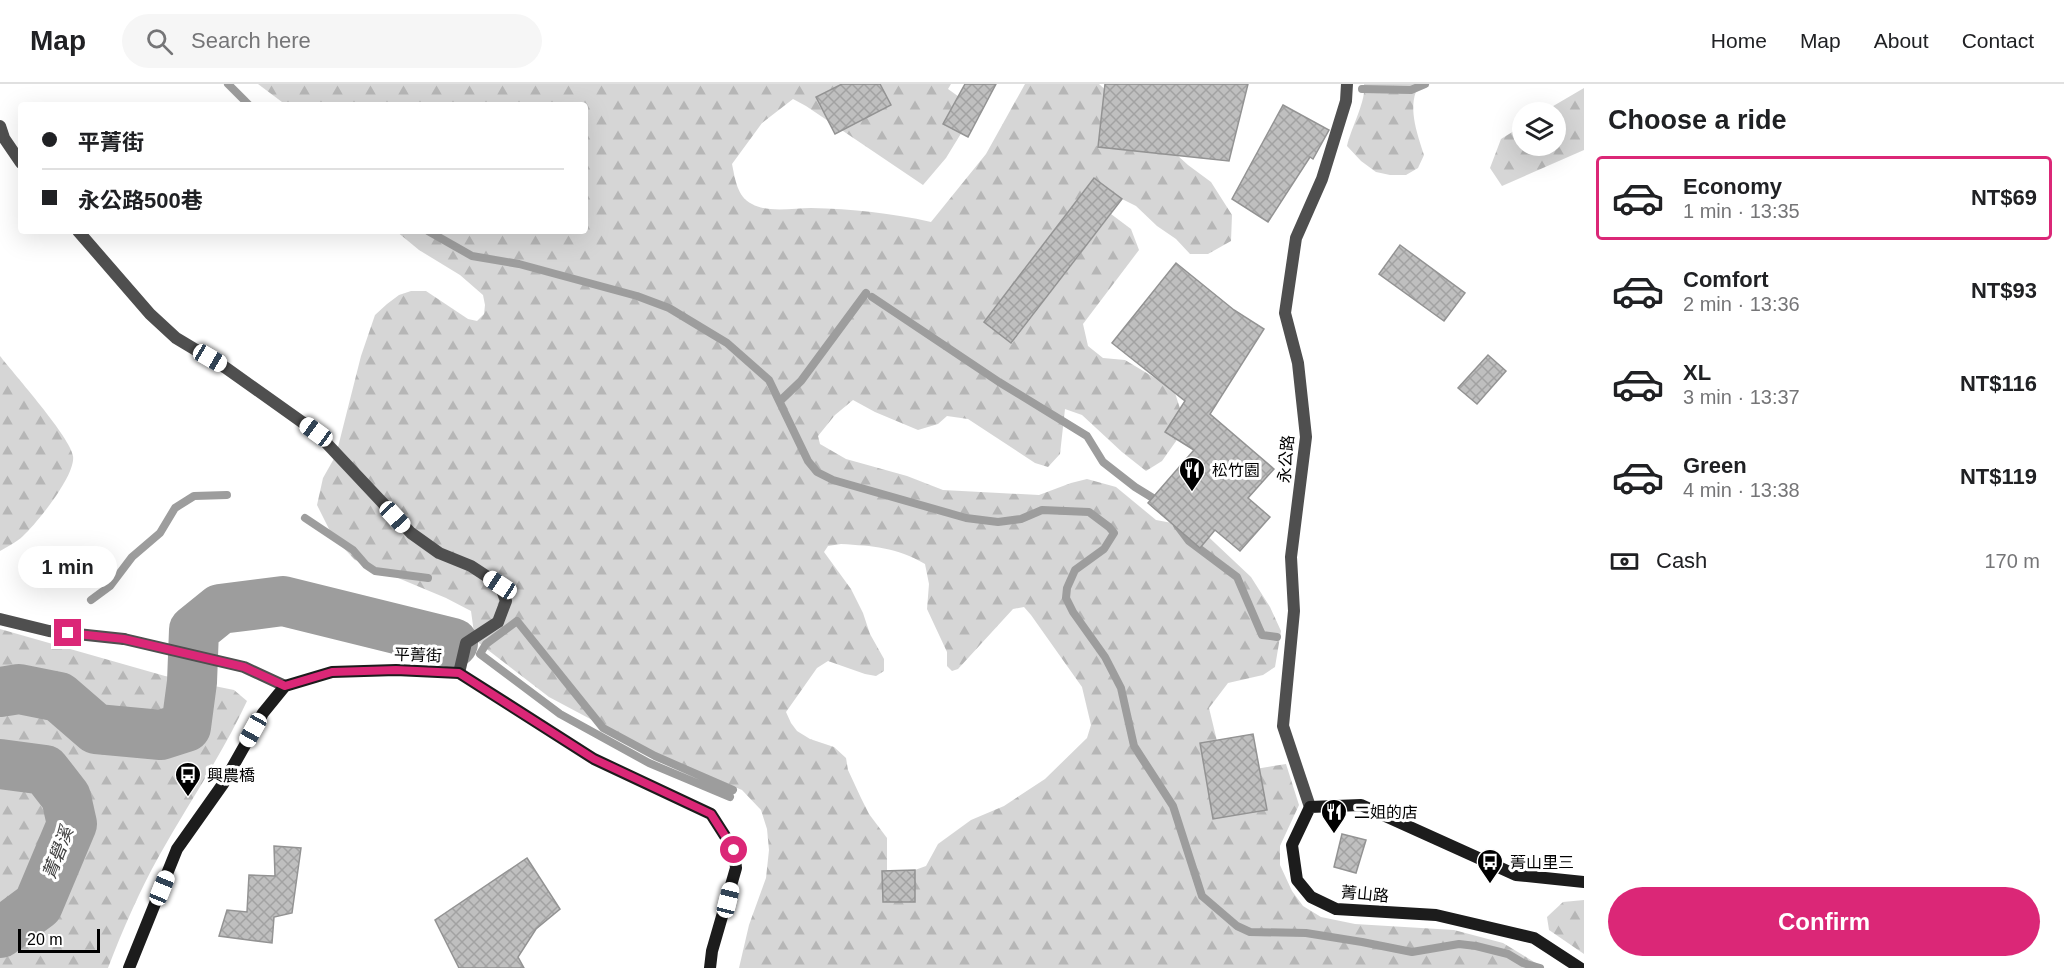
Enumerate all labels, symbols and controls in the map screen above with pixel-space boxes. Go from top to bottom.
search box [122,14,542,68]
text: Map [30,25,86,56]
icon: search [143,25,176,58]
text: Search here [191,28,311,53]
text: Home [1711,29,1767,52]
text: Map [1800,29,1841,52]
text: About [1874,29,1929,52]
text: Contact [1962,29,2034,52]
map controls [1512,102,1566,156]
button: layers [1512,102,1566,156]
text: Choose a ride [1608,105,1787,135]
text: 平菁街 [78,130,144,155]
icon: car [1611,171,1665,225]
text: Economy [1683,174,1782,199]
text: NT$69 [1971,185,2037,210]
text: 永公路500巷 [78,188,203,213]
text: 1 min · 13:35 [1683,200,1800,222]
icon: car [1611,264,1665,318]
text: Comfort [1683,267,1769,292]
text: NT$93 [1971,278,2037,303]
text: 2 min · 13:36 [1683,293,1800,315]
car [190,341,230,375]
icon: car [1611,357,1665,411]
text: XL [1683,360,1711,385]
text: NT$116 [1960,371,2037,396]
text: 3 min · 13:37 [1683,386,1800,408]
car [296,414,336,450]
street label: 永公路 [1275,434,1297,484]
icon: car [1611,450,1665,504]
text: Green [1683,453,1747,478]
restaurant icon: 松竹園 [1177,455,1207,493]
place label: 松竹園 [1212,462,1260,479]
text: NT$119 [1960,464,2037,489]
text: 4 min · 13:38 [1683,479,1800,501]
car [376,498,414,536]
icon: cash [1608,545,1641,578]
callout: 1 min [19,546,118,588]
text: Cash [1656,548,1707,573]
text: 170 m [1984,550,2040,572]
text: 1 min [41,556,94,578]
car [480,568,520,602]
route end [54,619,81,646]
street label: 平菁街 [394,646,442,664]
car [236,710,270,750]
bus stop icon: 興農橋 [173,760,203,798]
place label: 興農橋 [207,767,255,784]
restaurant icon: 二姐的店 [1319,797,1349,835]
place label: 二姐的店 [1354,804,1418,821]
water label: 菁礐溪 [39,821,78,882]
route start [720,836,747,863]
bus stop icon: 菁山里三 [1475,847,1505,885]
place label: 菁山里三 [1510,854,1574,871]
car [147,868,177,908]
car [715,880,741,920]
street label: 菁山路 [1340,883,1390,905]
button: Confirm [1608,887,2040,956]
scale bar [18,926,100,954]
text: 20 m [27,931,63,948]

